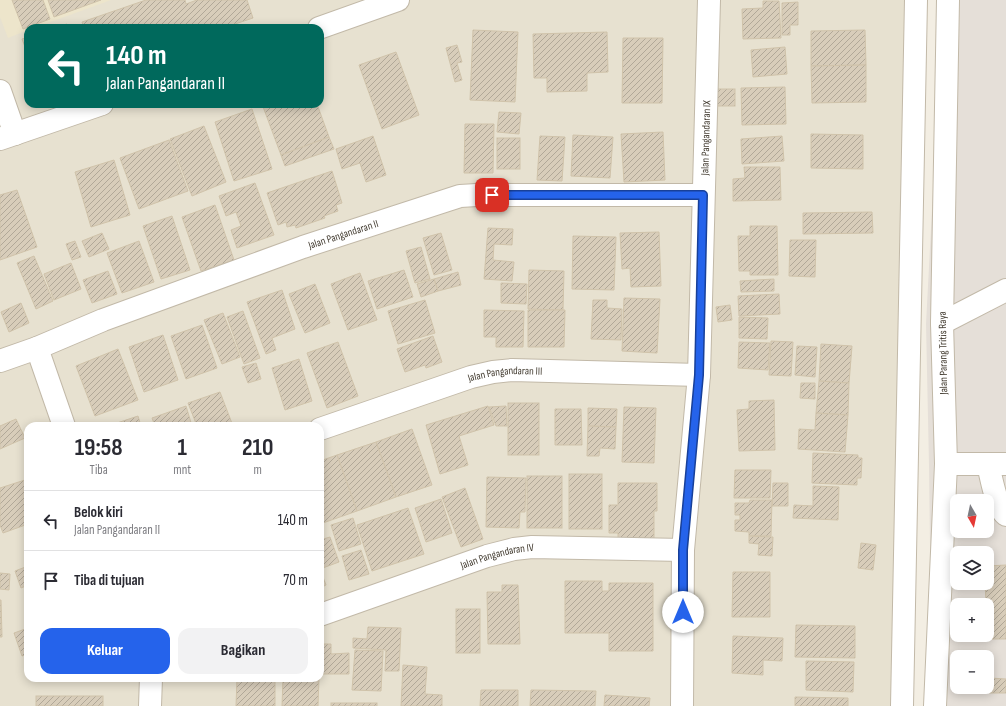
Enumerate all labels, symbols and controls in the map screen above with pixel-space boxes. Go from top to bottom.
text: 140 m [106,39,167,72]
icon: left [40,40,92,92]
text: Jalan Pangandaran II [106,73,225,94]
street label: Jalan Pangandaran IX [698,100,713,177]
pin [475,178,509,212]
icon: arrive [481,184,503,206]
street label: Jalan Pangandaran II [305,217,380,252]
street label: Jalan Parang Tritis Raya [936,311,950,396]
street label: Jalan Pangandaran III [465,363,542,385]
text: 19:58 [75,433,123,462]
text: 1 [178,433,187,462]
text: 210 [242,433,273,462]
text: Tiba [90,462,108,478]
text: mnt [173,462,191,478]
text: m [253,462,262,478]
north arrow [950,494,994,538]
map controls [950,494,994,694]
text: Belok kiri [74,503,123,522]
icon: left [40,510,62,532]
text: 140 m [278,511,308,530]
text: Jalan Pangandaran II [74,522,160,538]
street label: Jalan Pangandaran IV [458,540,534,572]
button: layers [950,546,994,590]
icon: arrive [40,570,62,592]
text: Tiba di tujuan [74,571,144,590]
text: 70 m [283,571,308,590]
position arrow [662,591,704,633]
button: + [950,598,994,642]
button: Keluar [40,628,170,674]
button: Bagikan [178,628,308,674]
button: − [950,650,994,694]

